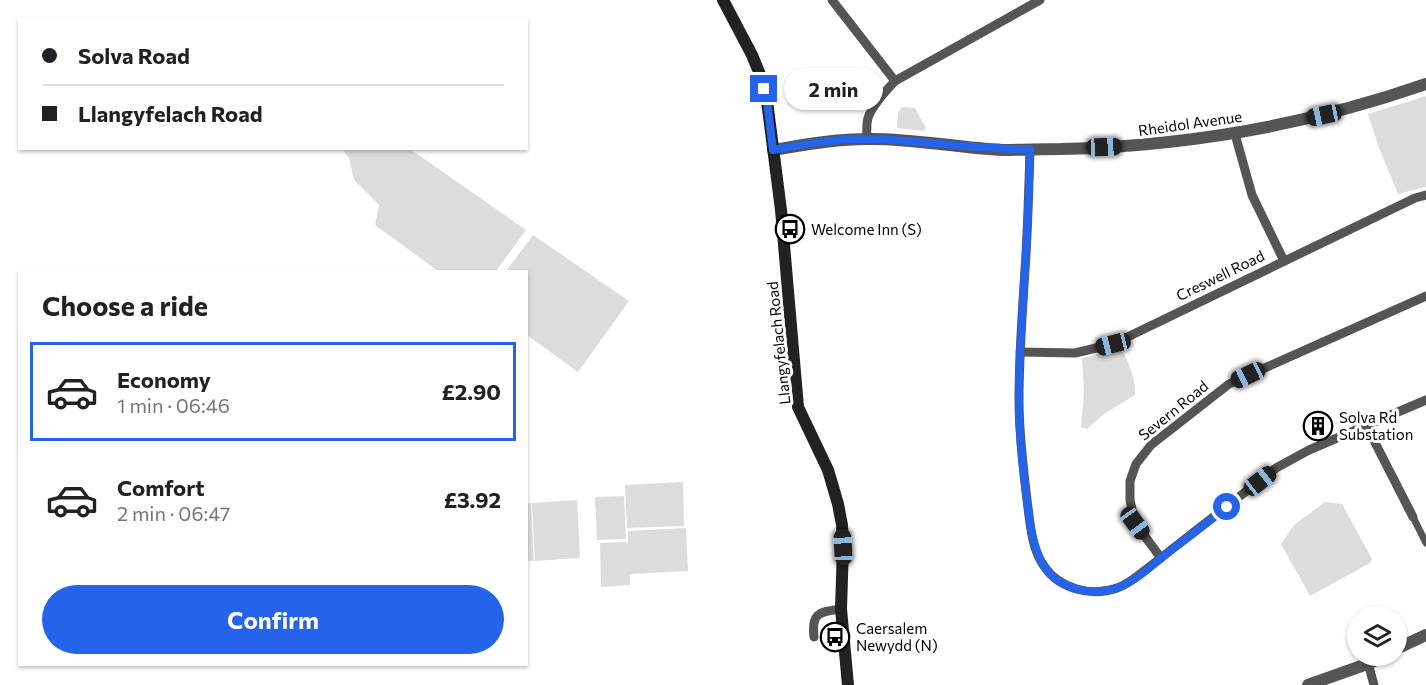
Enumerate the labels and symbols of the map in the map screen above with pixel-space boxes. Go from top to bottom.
callout: 2 min [785,68,884,110]
route end [750,75,777,102]
car [1305,102,1343,128]
street label: Rheidol Avenue [1137,107,1243,139]
car [1086,137,1122,157]
bus stop icon: Welcome Inn (S) [774,213,806,245]
place label: Welcome Inn (S) [811,220,922,238]
street label: Creswell Road [1173,246,1267,304]
street label: Llangyfelach Road [763,281,793,405]
car [1093,331,1133,357]
car [1228,359,1268,391]
street label: Severn Road [1135,376,1211,444]
place label: Solva Rd Substation [1339,408,1413,443]
building icon: Solva Rd Substation [1302,410,1334,442]
car [1240,463,1280,499]
route start [1213,493,1240,520]
car [1117,503,1153,543]
car [833,529,853,565]
place label: Caersalem Newydd (N) [856,619,938,654]
bus stop icon: Caersalem Newydd (N) [819,621,851,653]

